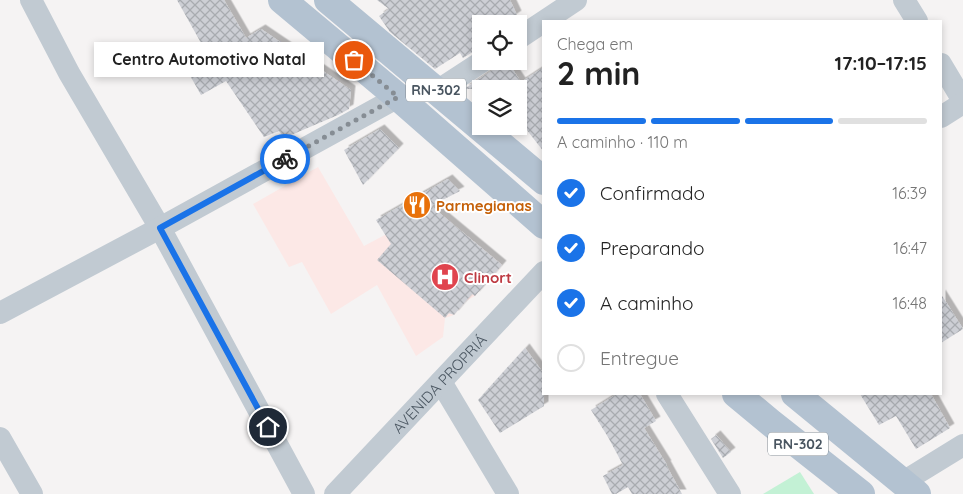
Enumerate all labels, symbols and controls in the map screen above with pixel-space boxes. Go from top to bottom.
map controls [472,15,527,135]
button: locate [472,15,527,70]
text: Chega em [557,34,633,54]
pin [333,39,375,81]
callout: Centro Automotivo Natal [94,42,324,78]
icon: bag [340,46,368,74]
text: Centro Automotivo Natal [112,49,306,69]
text: 17:10–17:15 [835,51,927,75]
text: 2 min [557,53,640,93]
road number: RN-302 [406,78,466,102]
button: layers [472,80,527,135]
text: A caminho · 110 m [557,132,688,152]
courier [260,134,310,184]
icon: bike [271,145,299,173]
icon: check [557,179,585,207]
text: Confirmado [600,181,705,205]
text: 16:39 [892,183,927,203]
restaurant icon: Parmegianas [402,190,432,220]
place label: Parmegianas [436,196,532,215]
icon: check [557,234,585,262]
text: Preparando [600,236,705,260]
text: 16:47 [893,238,927,258]
hospital icon: Clinort [430,262,460,292]
place label: Clinort [464,268,512,287]
icon: check [557,289,585,317]
text: A caminho [600,291,693,315]
text: 16:48 [892,293,927,313]
street label: AVENIDA PROPRIÁ [388,330,490,437]
text: Entregue [600,346,679,370]
pin [247,406,289,448]
icon: home [254,413,282,441]
road number: RN-302 [768,432,828,456]

